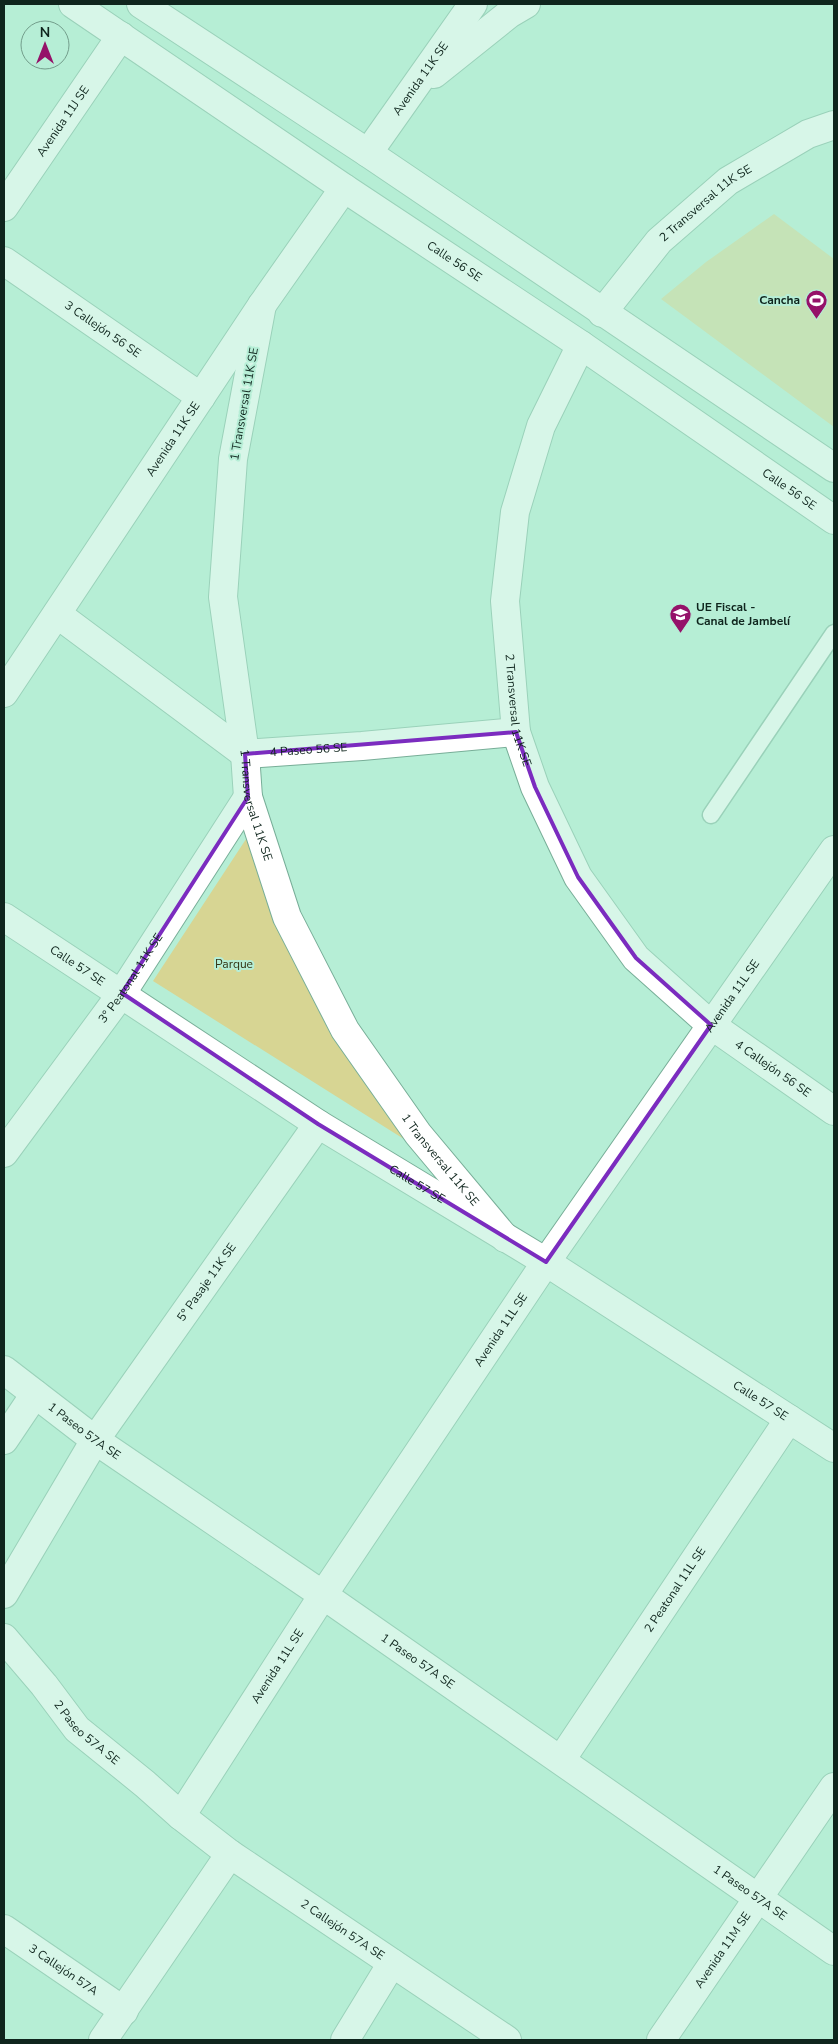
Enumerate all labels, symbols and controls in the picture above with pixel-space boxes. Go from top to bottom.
north arrow [20,20,70,70]
text: N [40,23,50,42]
street label: Avenida 11K SE [389,39,452,119]
street label: Avenida 11J SE [33,82,93,160]
street label: 2 Transversal 11K SE [656,161,755,245]
street label: Calle 56 SE [424,237,485,285]
sports icon: Cancha [804,288,828,319]
place label: Cancha [759,292,800,308]
street label: 3 Callejón 56 SE [61,297,144,361]
street label: 1 Transversal 11K SE [226,346,262,462]
street label: Avenida 11K SE [142,399,203,479]
street label: Calle 56 SE [759,465,820,513]
place label: UE Fiscal - Canal de Jambelí [696,599,791,629]
school or university icon: UE Fiscal - Canal de Jambelí [668,602,692,633]
street label: 2 Transversal 11K SE [501,653,535,769]
street label: 4 Paseo 56 SE [269,739,348,760]
street label: 1 Transversal 11K SE [236,748,276,863]
street label: 3° Peatonal 11K SE [95,930,166,1026]
street label: Calle 57 SE [47,941,108,989]
park label: Parque [215,956,253,972]
street label: Avenida 11L SE [701,956,763,1036]
street label: 4 Callejón 56 SE [732,1036,814,1101]
street label: 1 Transversal 11K SE [398,1110,483,1209]
street label: Calle 57 SE [386,1161,448,1207]
street label: 5° Pasaje 11K SE [173,1240,240,1325]
street label: Avenida 11L SE [470,1290,531,1370]
street label: Calle 57 SE [730,1377,791,1424]
street label: 1 Paseo 57A SE [45,1399,124,1463]
street label: 2 Peatonal 11L SE [641,1544,709,1635]
street label: Avenida 11L SE [247,1626,307,1707]
street label: 1 Paseo 57A SE [378,1630,458,1692]
street label: 2 Paseo 57A SE [50,1697,123,1768]
street label: 1 Paseo 57A SE [710,1861,790,1924]
street label: 2 Callejón 57A SE [297,1896,388,1964]
street label: Avenida 11M SE [691,1909,754,1991]
street label: 3 Callejón 57A [26,1940,101,1999]

